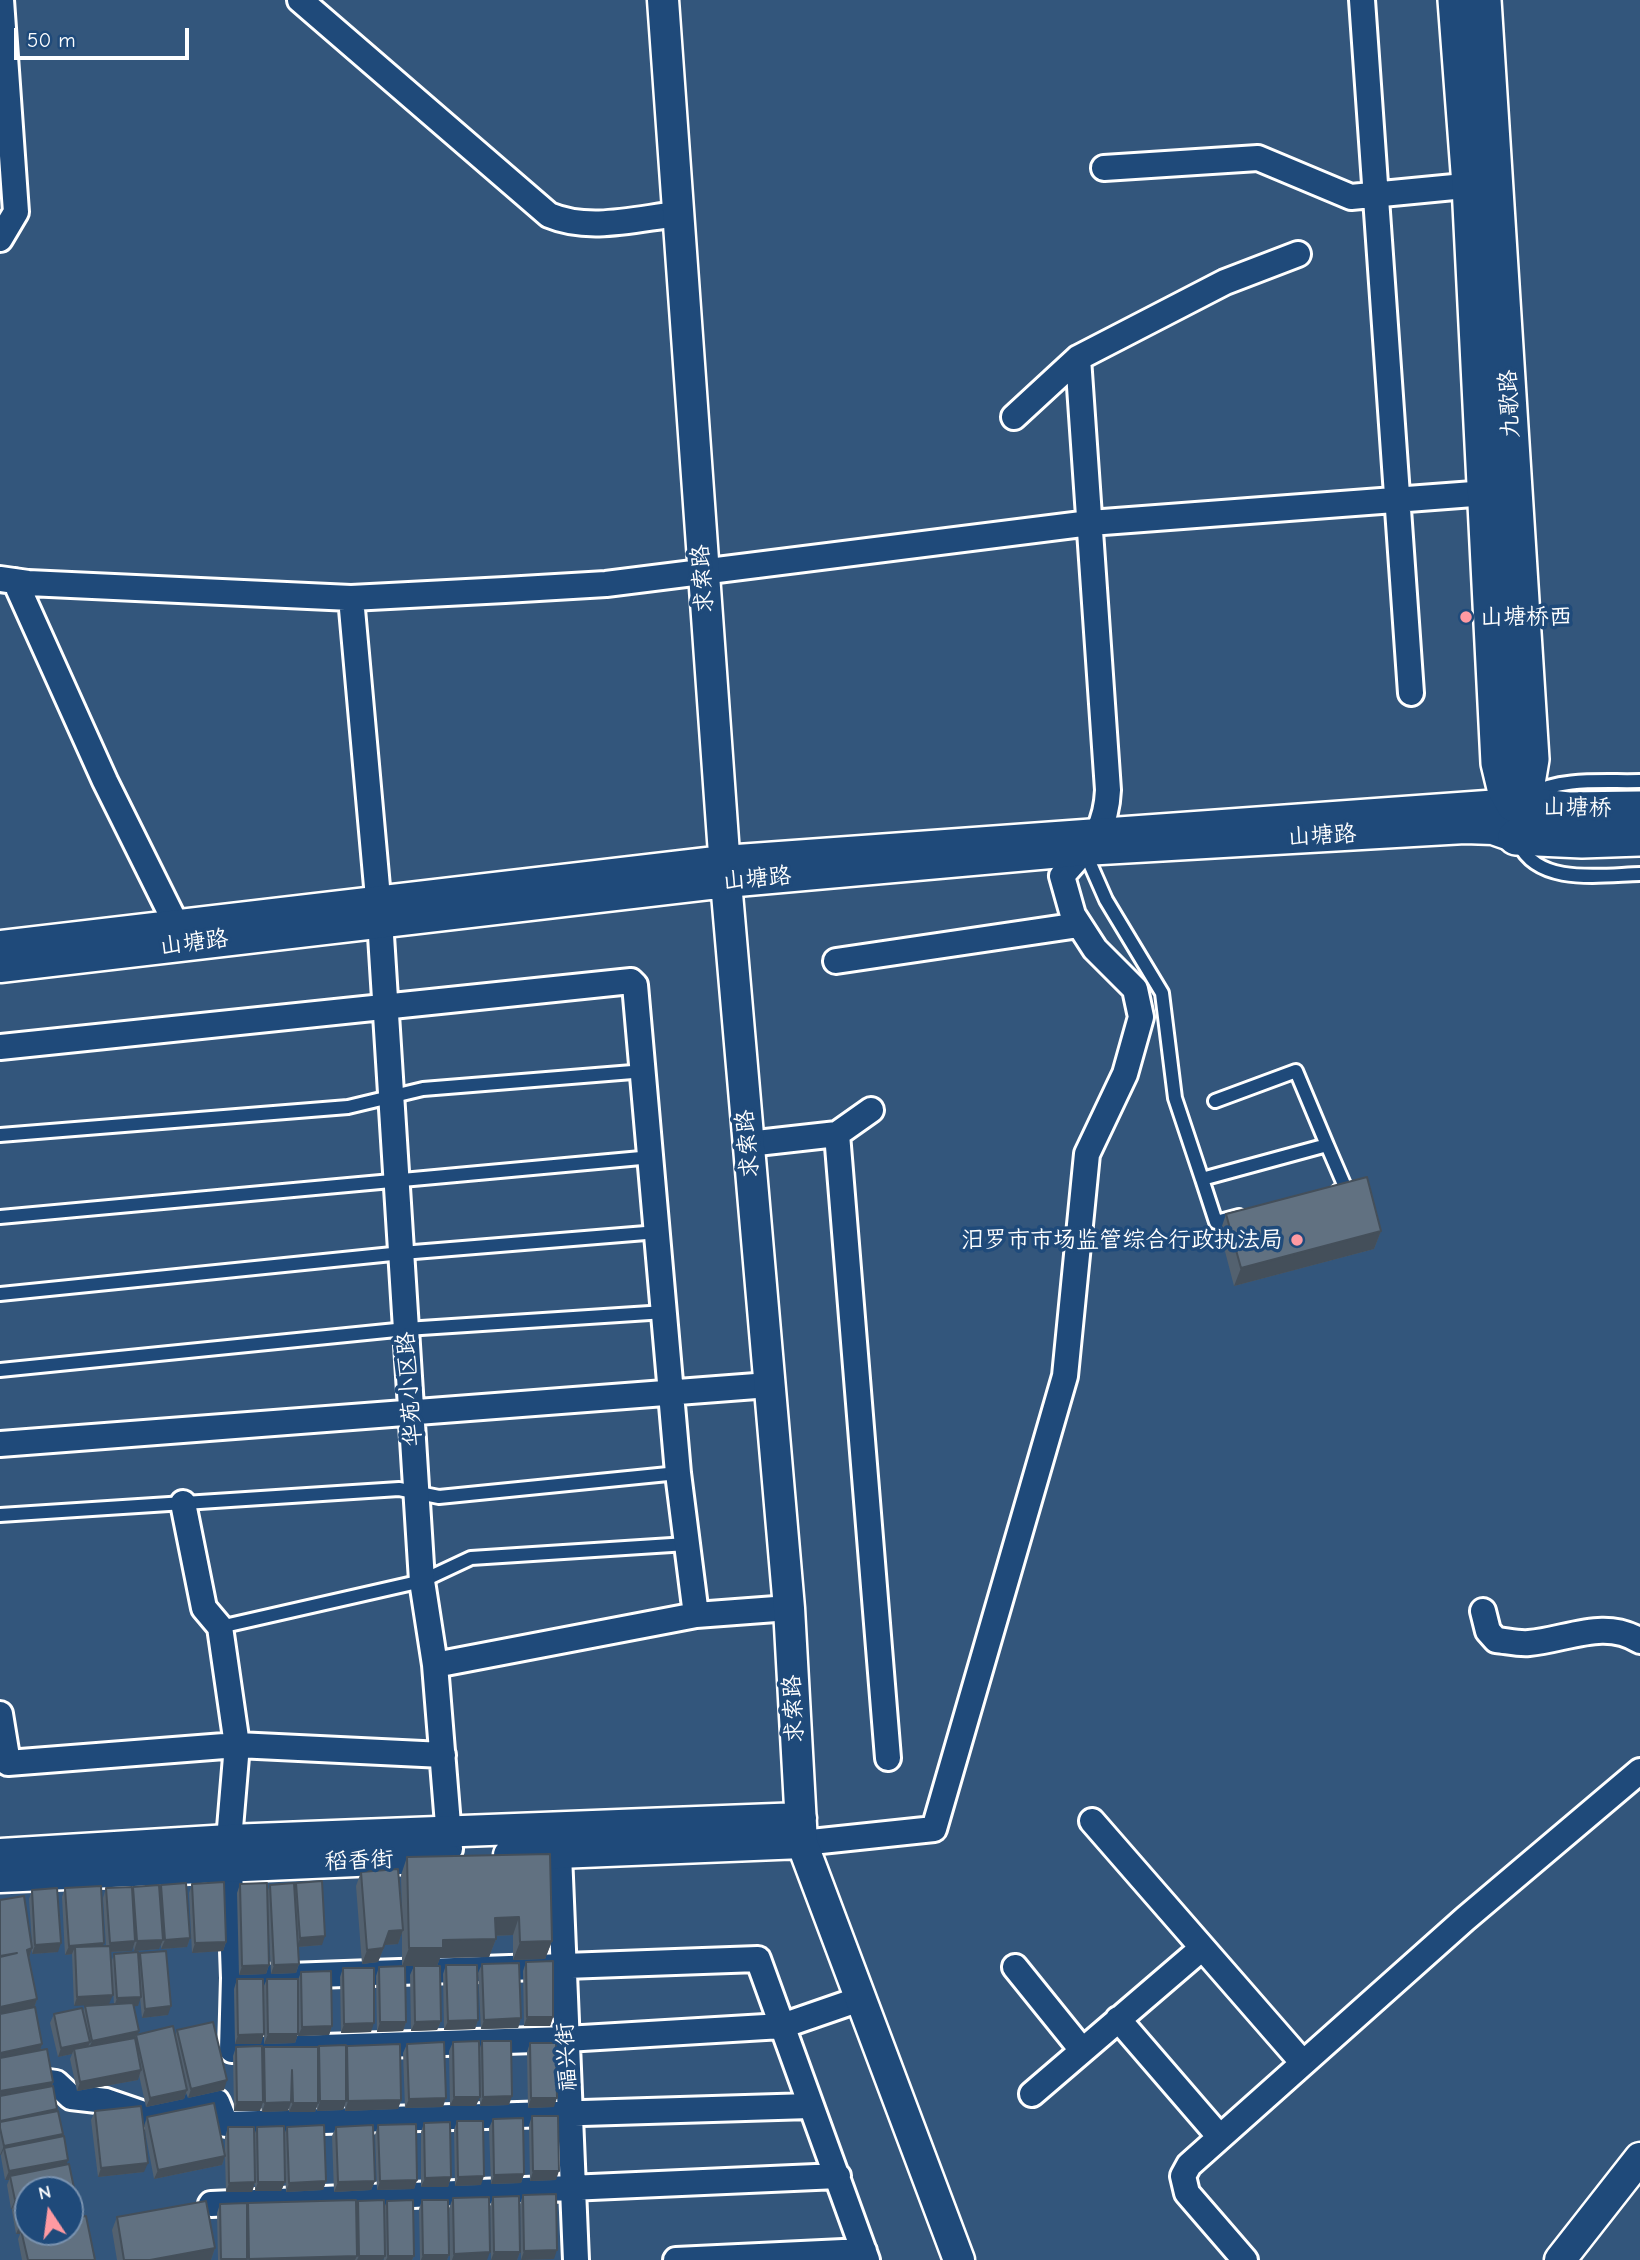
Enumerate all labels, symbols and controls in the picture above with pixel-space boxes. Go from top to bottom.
scale bar [18,14,192,58]
text: 50 m [27,28,76,52]
street label: 九歌路 [1494,369,1526,439]
street label: 求索路 [687,544,719,614]
place label: 山塘桥西 [1480,603,1572,631]
marker: 山塘桥西 [1458,609,1474,625]
street label: 山塘桥 [1542,794,1612,822]
street label: 山塘路 [1287,820,1357,852]
street label: 山塘路 [721,862,793,896]
street label: 山塘路 [158,925,230,961]
street label: 求索路 [731,1108,765,1180]
place label: 汨罗市市场监管综合行政执法局 [961,1226,1283,1254]
marker: 汨罗市市场监管综合行政执法局 [1289,1232,1305,1248]
street label: 华苑小区路 [392,1331,428,1447]
street label: 求索路 [778,1674,810,1744]
street label: 稻香街 [324,1846,394,1876]
street label: 福兴街 [551,2022,583,2092]
north arrow [14,2176,84,2246]
text: N [36,2180,53,2205]

